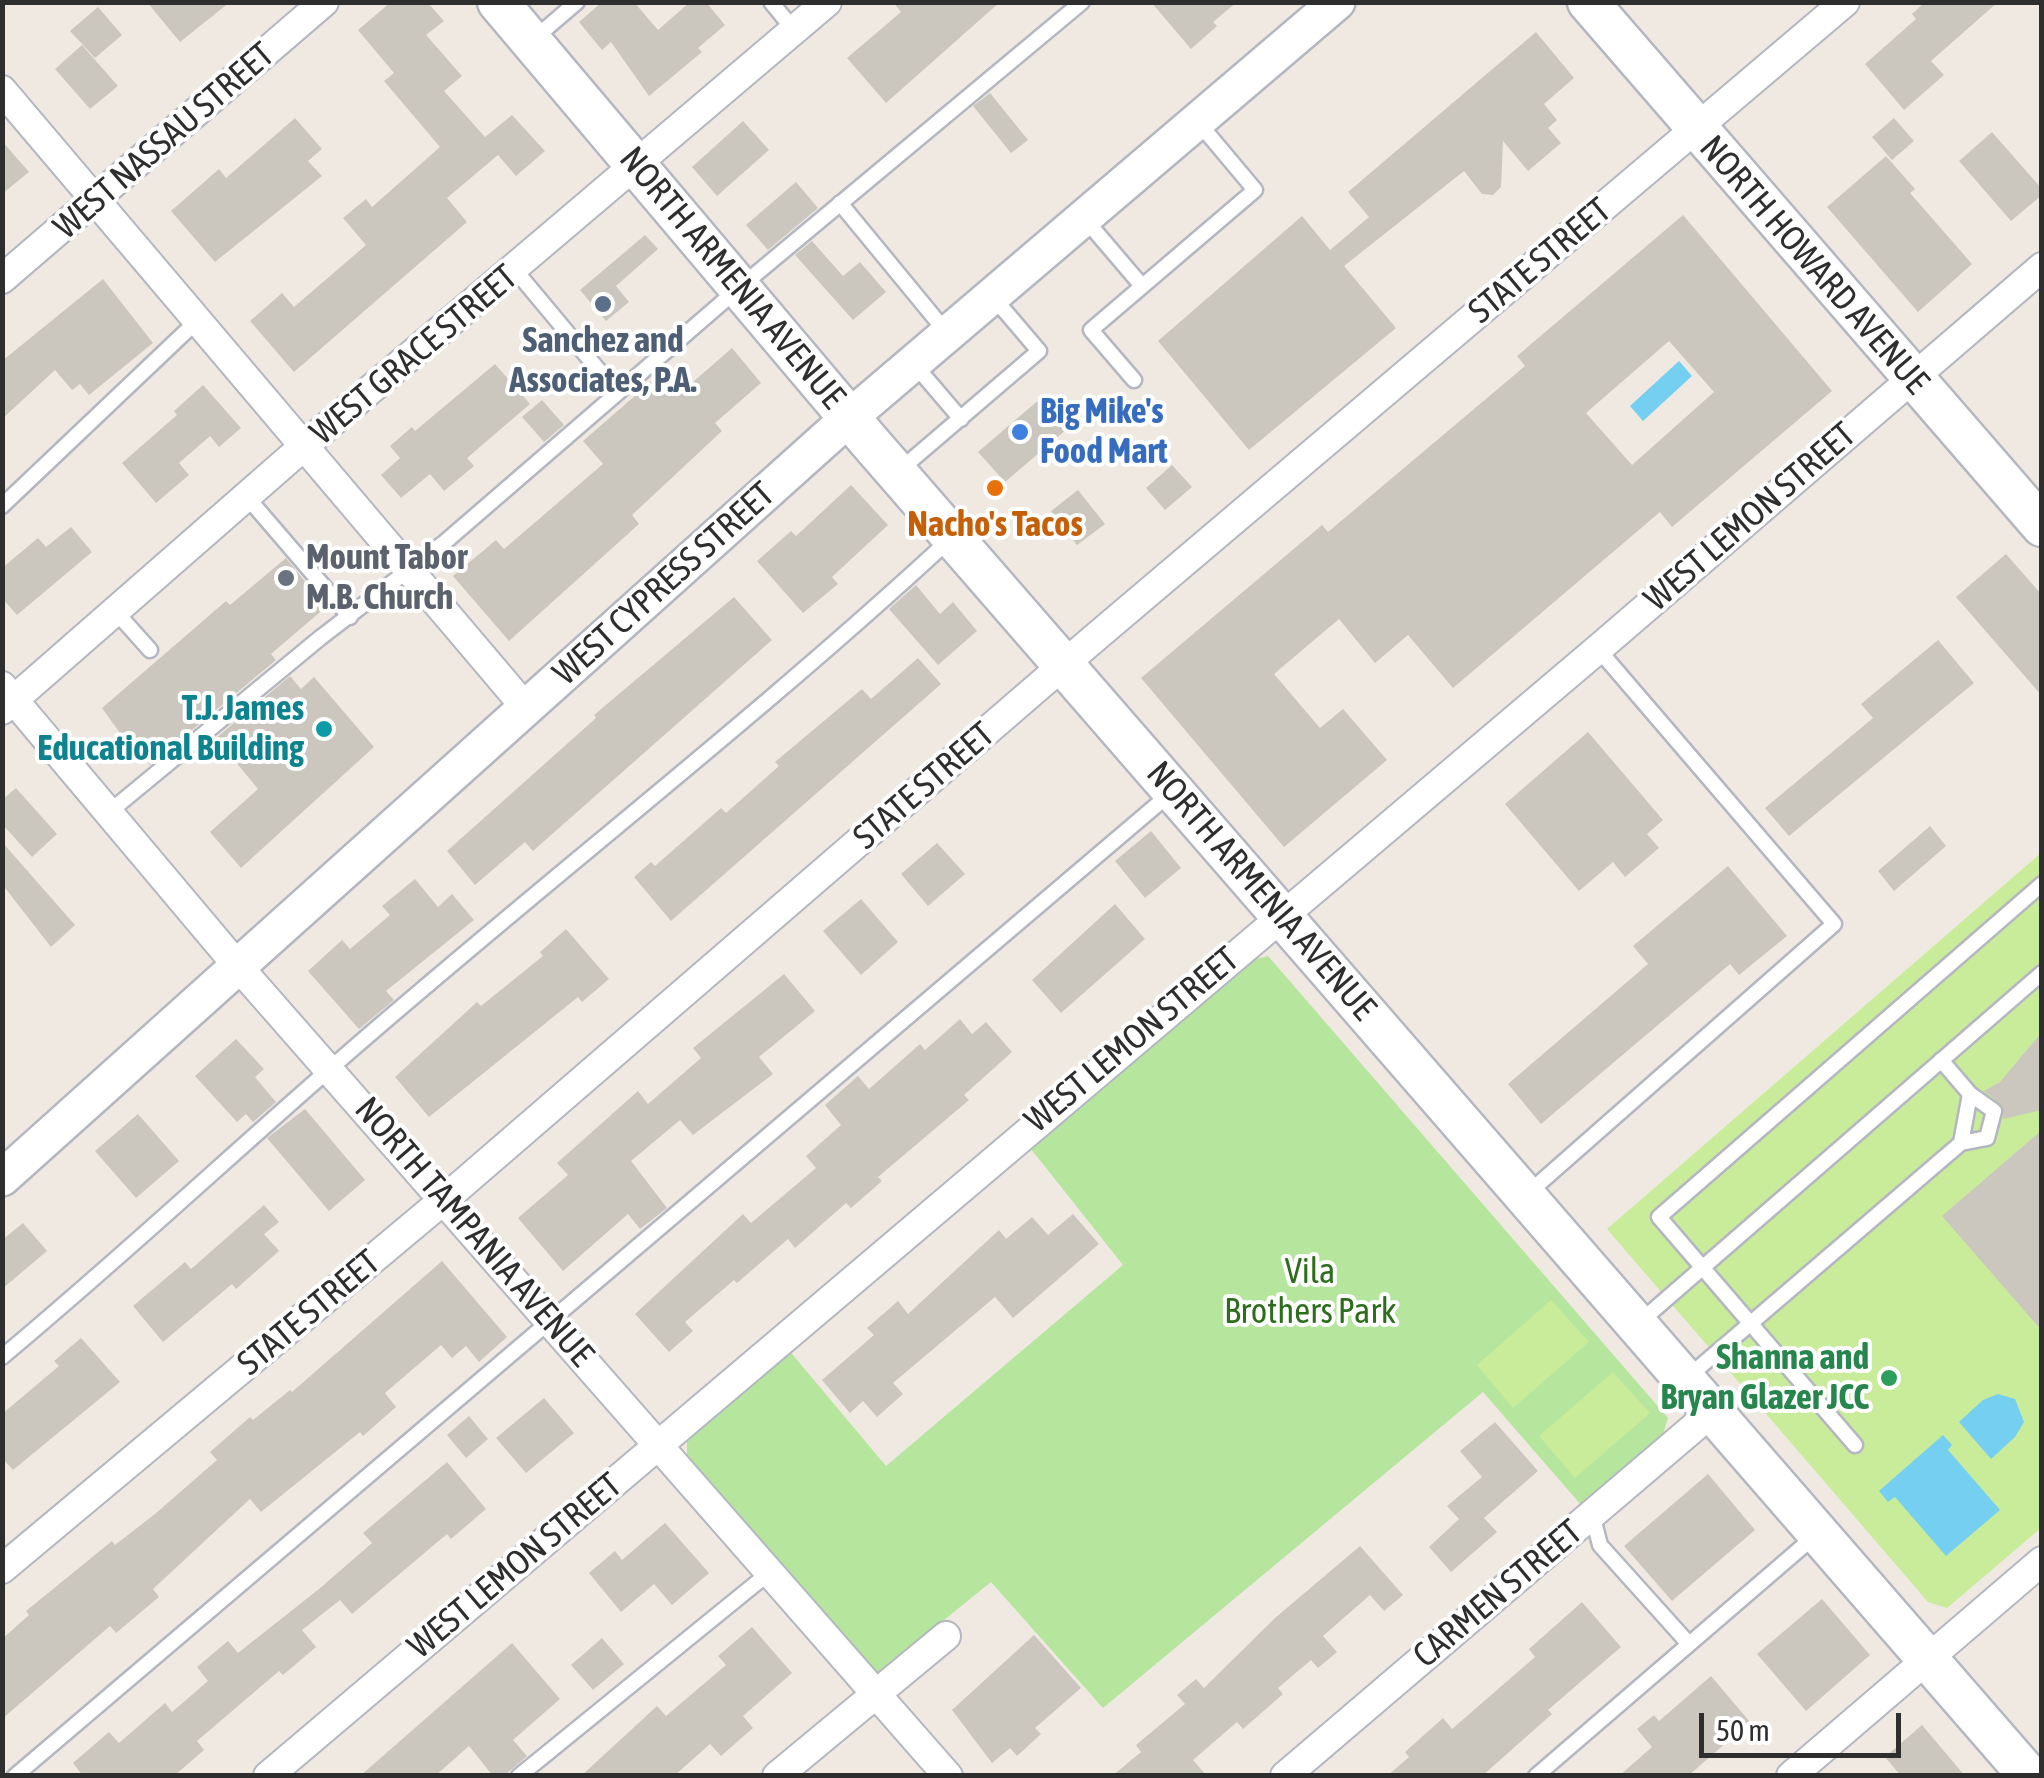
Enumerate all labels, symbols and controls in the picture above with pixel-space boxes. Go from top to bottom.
street label: WEST NASSAU STREET [45,34,283,248]
street label: NORTH HOWARD AVENUE [1691,127,1937,403]
street label: NORTH ARMENIA AVENUE [610,139,854,417]
street label: STATE STREET [1461,190,1619,332]
street label: WEST GRACE STREET [302,256,526,454]
marker: Sanchez and Associates, P.A. [592,293,614,315]
place label: Sanchez and Associates, P.A. [509,320,697,402]
place label: Big Mike's Food Mart [1040,391,1167,473]
street label: WEST LEMON STREET [1636,414,1864,620]
marker: Big Mike's Food Mart [1009,421,1031,443]
street label: WEST CYPRESS STREET [545,474,783,694]
marker: Nacho's Tacos [984,477,1006,499]
place label: Nacho's Tacos [907,504,1083,546]
place label: Mount Tabor M.B. Church [306,537,467,619]
marker: Mount Tabor M.B. Church [275,567,297,589]
place label: T.J. James Educational Building [37,688,304,770]
street label: STATE STREET [845,714,1003,858]
marker: T.J. James Educational Building [313,718,335,740]
street label: NORTH ARMENIA AVENUE [1137,753,1385,1029]
street label: WEST LEMON STREET [1017,939,1247,1141]
street label: NORTH TAMPANIA AVENUE [346,1089,602,1375]
street label: STATE STREET [230,1242,388,1384]
park label: Vila Brothers Park [1224,1251,1396,1333]
place label: Shanna and Bryan Glazer JCC [1661,1337,1869,1419]
marker: Shanna and Bryan Glazer JCC [1878,1367,1900,1389]
street label: WEST LEMON STREET [400,1465,630,1667]
street label: CARMEN STREET [1405,1511,1591,1677]
scale bar [1704,1693,1906,1755]
text: 50 m [1716,1713,1770,1747]

